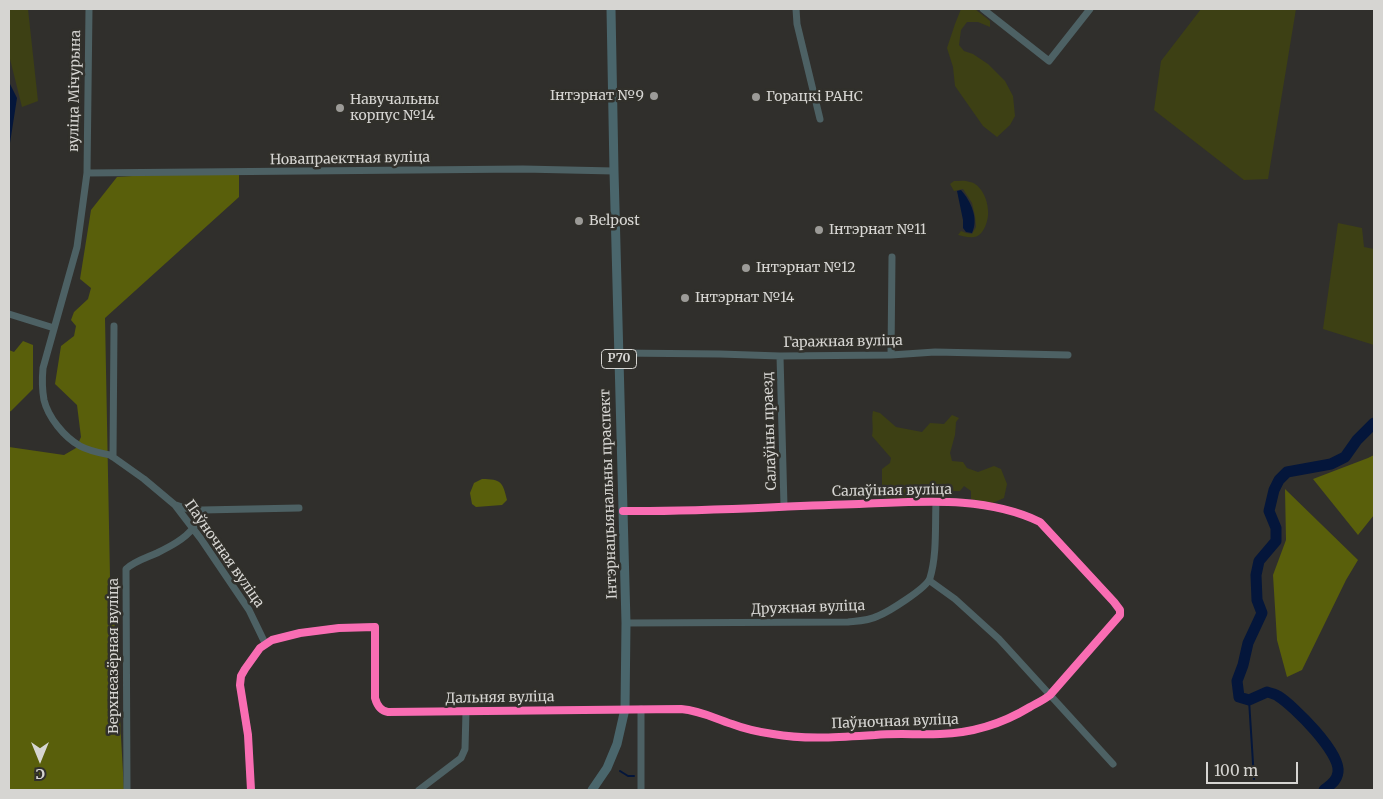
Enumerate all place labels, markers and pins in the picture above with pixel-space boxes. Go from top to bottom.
place label: Інтэрнат №9 [550,88,644,104]
place label: Горацкі РАНС [766,89,863,105]
marker: Інтэрнат №9 [648,90,660,102]
marker: Горацкі РАНС [750,91,762,103]
place label: Навучальны корпус №14 [350,92,439,124]
marker: Навучальны корпус №14 [334,102,346,114]
place label: Belpost [589,213,640,229]
marker: Belpost [573,215,585,227]
place label: Інтэрнат №11 [829,222,926,238]
marker: Інтэрнат №11 [813,224,825,236]
place label: Інтэрнат №12 [756,260,856,276]
marker: Інтэрнат №12 [740,262,752,274]
place label: Інтэрнат №14 [695,290,794,306]
marker: Інтэрнат №14 [679,292,691,304]

